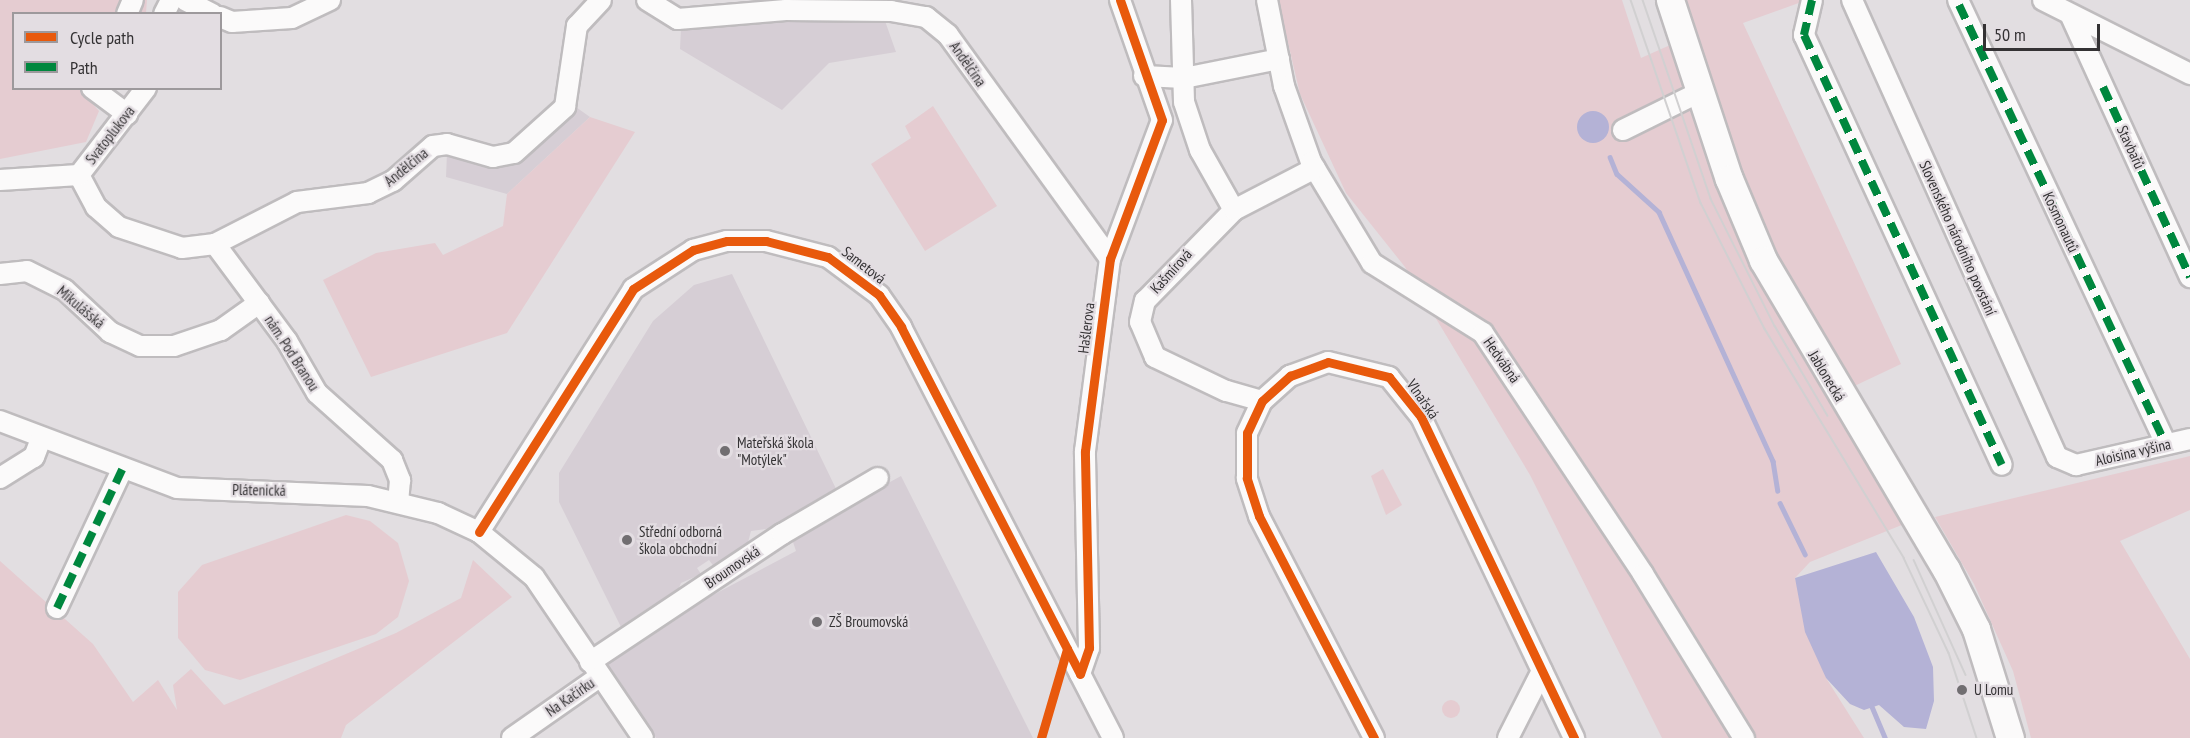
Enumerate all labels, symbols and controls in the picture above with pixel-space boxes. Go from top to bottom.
legend [12,12,222,90]
scale bar [1986,12,2103,50]
text: 50 m [1994,23,2026,46]
text: Cycle path [70,26,134,49]
street label: Andělčina [946,38,990,90]
text: Path [70,56,98,79]
street label: Svatoplukova [82,102,138,168]
street label: Stavbařů [2113,123,2149,171]
street label: Andělčina [381,144,431,190]
street label: Slovenského národního povstání [1916,158,2000,318]
street label: Kosmonautů [2039,189,2083,255]
street label: Sametová [839,242,889,288]
street label: Kašmírová [1146,245,1196,297]
street label: Mikulášská [54,282,108,332]
street label: Hašlerova [1074,302,1098,354]
street label: nám. Pod Branou [261,311,323,395]
street label: Hedvábná [1480,334,1524,386]
street label: Jablonecká [1805,347,1849,405]
street label: Vlnařská [1403,376,1443,422]
place label: Mateřská škola "Motýlek" [737,433,814,468]
street label: Aloisina výšina [2093,435,2173,469]
marker: Mateřská škola "Motýlek" [718,444,732,458]
street label: Plátenická [232,481,286,499]
place label: Střední odborná škola obchodní [639,522,722,557]
marker: Střední odborná škola obchodní [620,533,634,547]
street label: Broumovská [701,542,763,592]
place label: ZŠ Broumovská [829,613,908,631]
marker: ZŠ Broumovská [810,615,824,629]
street label: Na Kačírku [542,674,598,720]
place label: U Lomu [1974,681,2013,699]
marker: U Lomu [1955,683,1969,697]

